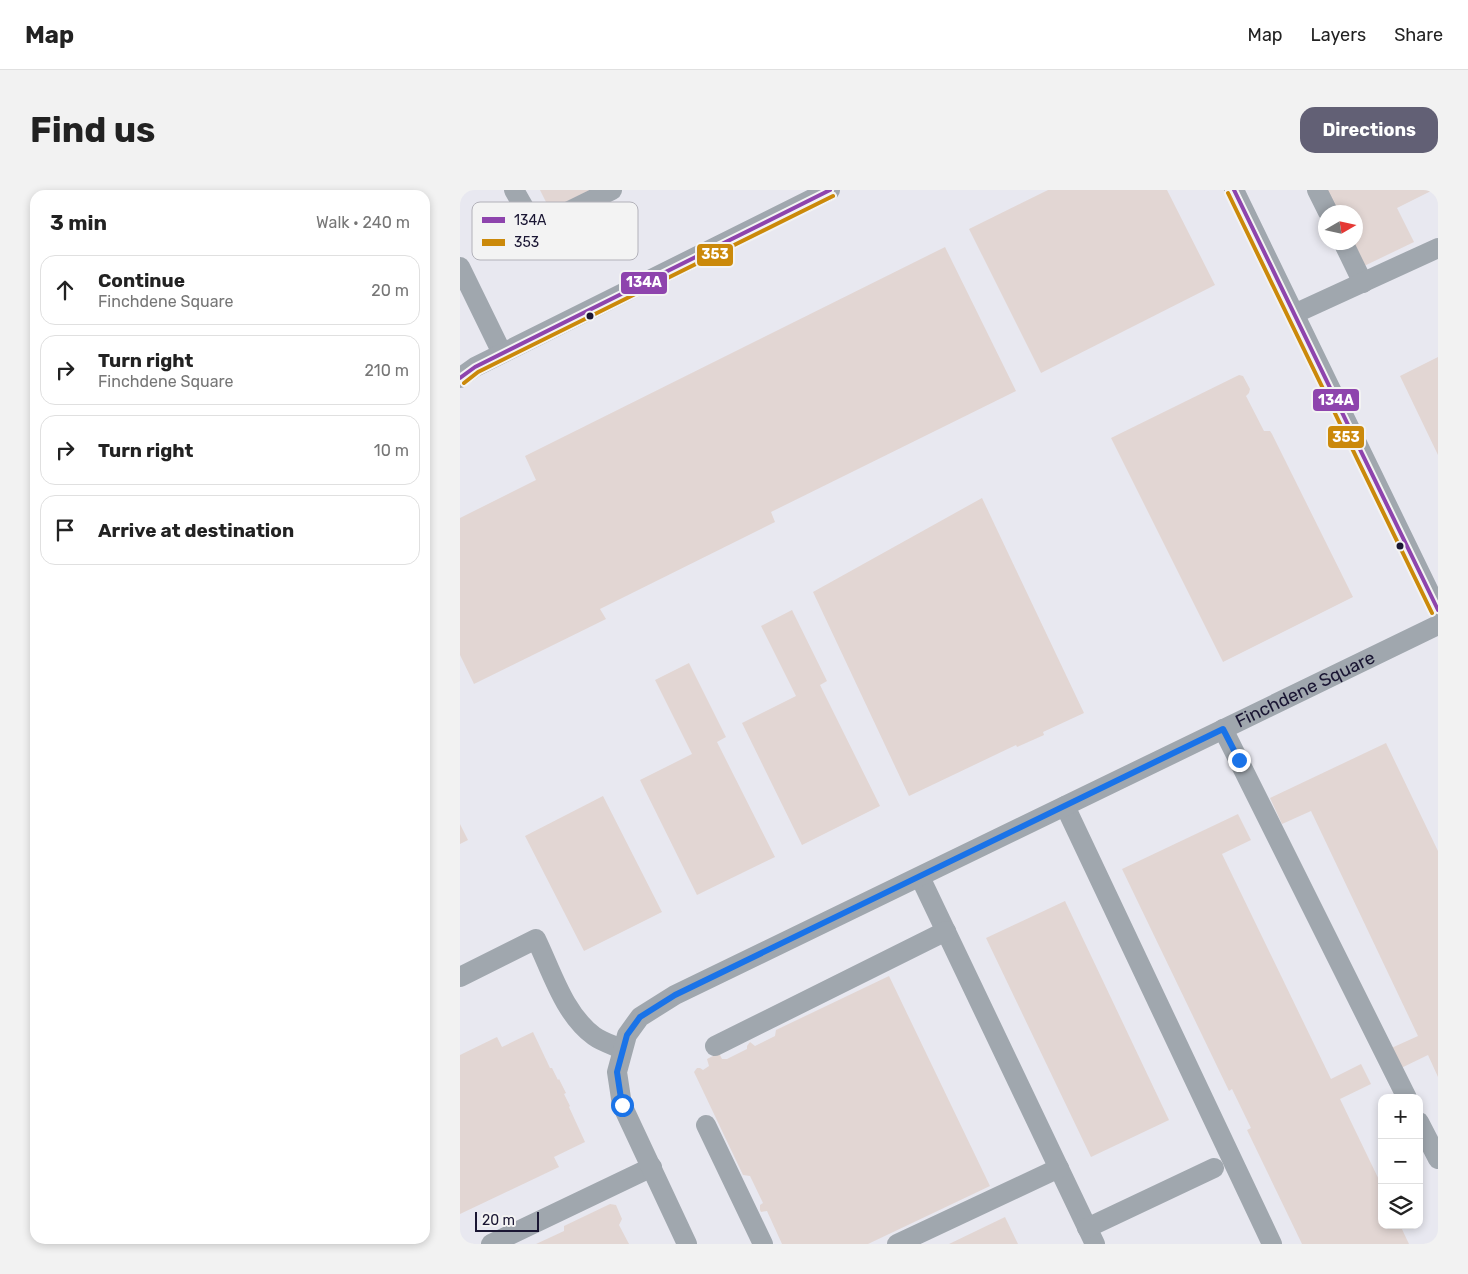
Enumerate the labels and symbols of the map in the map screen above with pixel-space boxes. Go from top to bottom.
legend [472,202,638,260]
north arrow [1318,205,1363,250]
text: 134A [514,212,547,229]
text: 353 [514,234,539,251]
line badge: 353 [696,243,734,267]
text: 353 [701,246,729,263]
line badge: 134A [620,271,668,295]
text: 134A [626,274,662,291]
unlabelled marker [585,311,595,321]
line badge: 134A [1312,388,1360,412]
text: 134A [1318,392,1354,409]
line badge: 353 [1327,425,1365,449]
text: 353 [1332,429,1360,446]
unlabelled marker [1395,541,1405,551]
street label: Finchdene Square [1232,646,1379,733]
route end [1228,749,1251,772]
route start [611,1094,634,1117]
scale bar [475,1209,539,1232]

